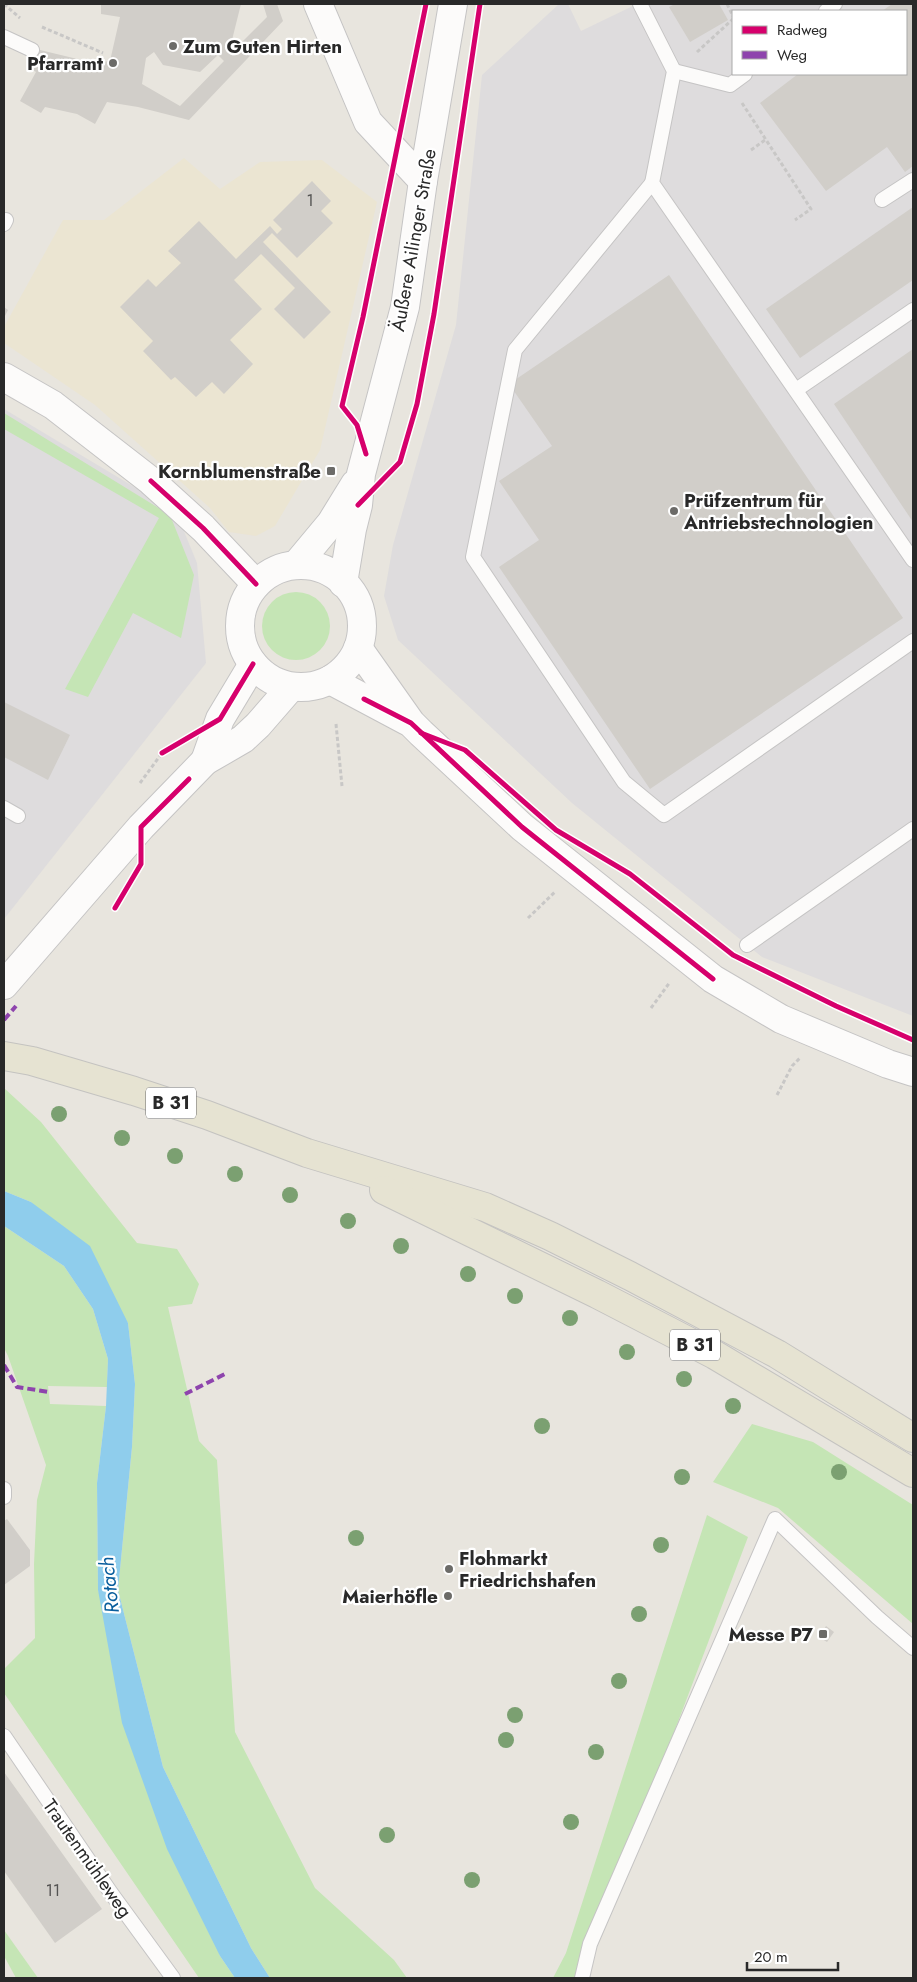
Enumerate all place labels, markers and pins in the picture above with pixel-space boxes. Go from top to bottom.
place label: Zum Guten Hirten [183,33,342,60]
marker: Zum Guten Hirten [167,40,179,52]
place label: Pfarramt [27,50,103,77]
marker: Pfarramt [107,57,119,69]
place label: Kornblumenstraße [158,458,321,485]
marker: Kornblumenstraße [325,465,337,477]
place label: Prüfzentrum für Antriebstechnologien [683,487,874,536]
marker: Prüfzentrum für Antriebstechnologien [668,505,680,517]
place label: Flohmarkt Friedrichshafen [459,1545,596,1594]
marker: Flohmarkt Friedrichshafen [443,1563,455,1575]
place label: Maierhöfle [342,1583,438,1610]
marker: Maierhöfle [442,1590,454,1602]
place label: Messe P7 [729,1621,814,1648]
marker: Messe P7 [817,1628,829,1640]

